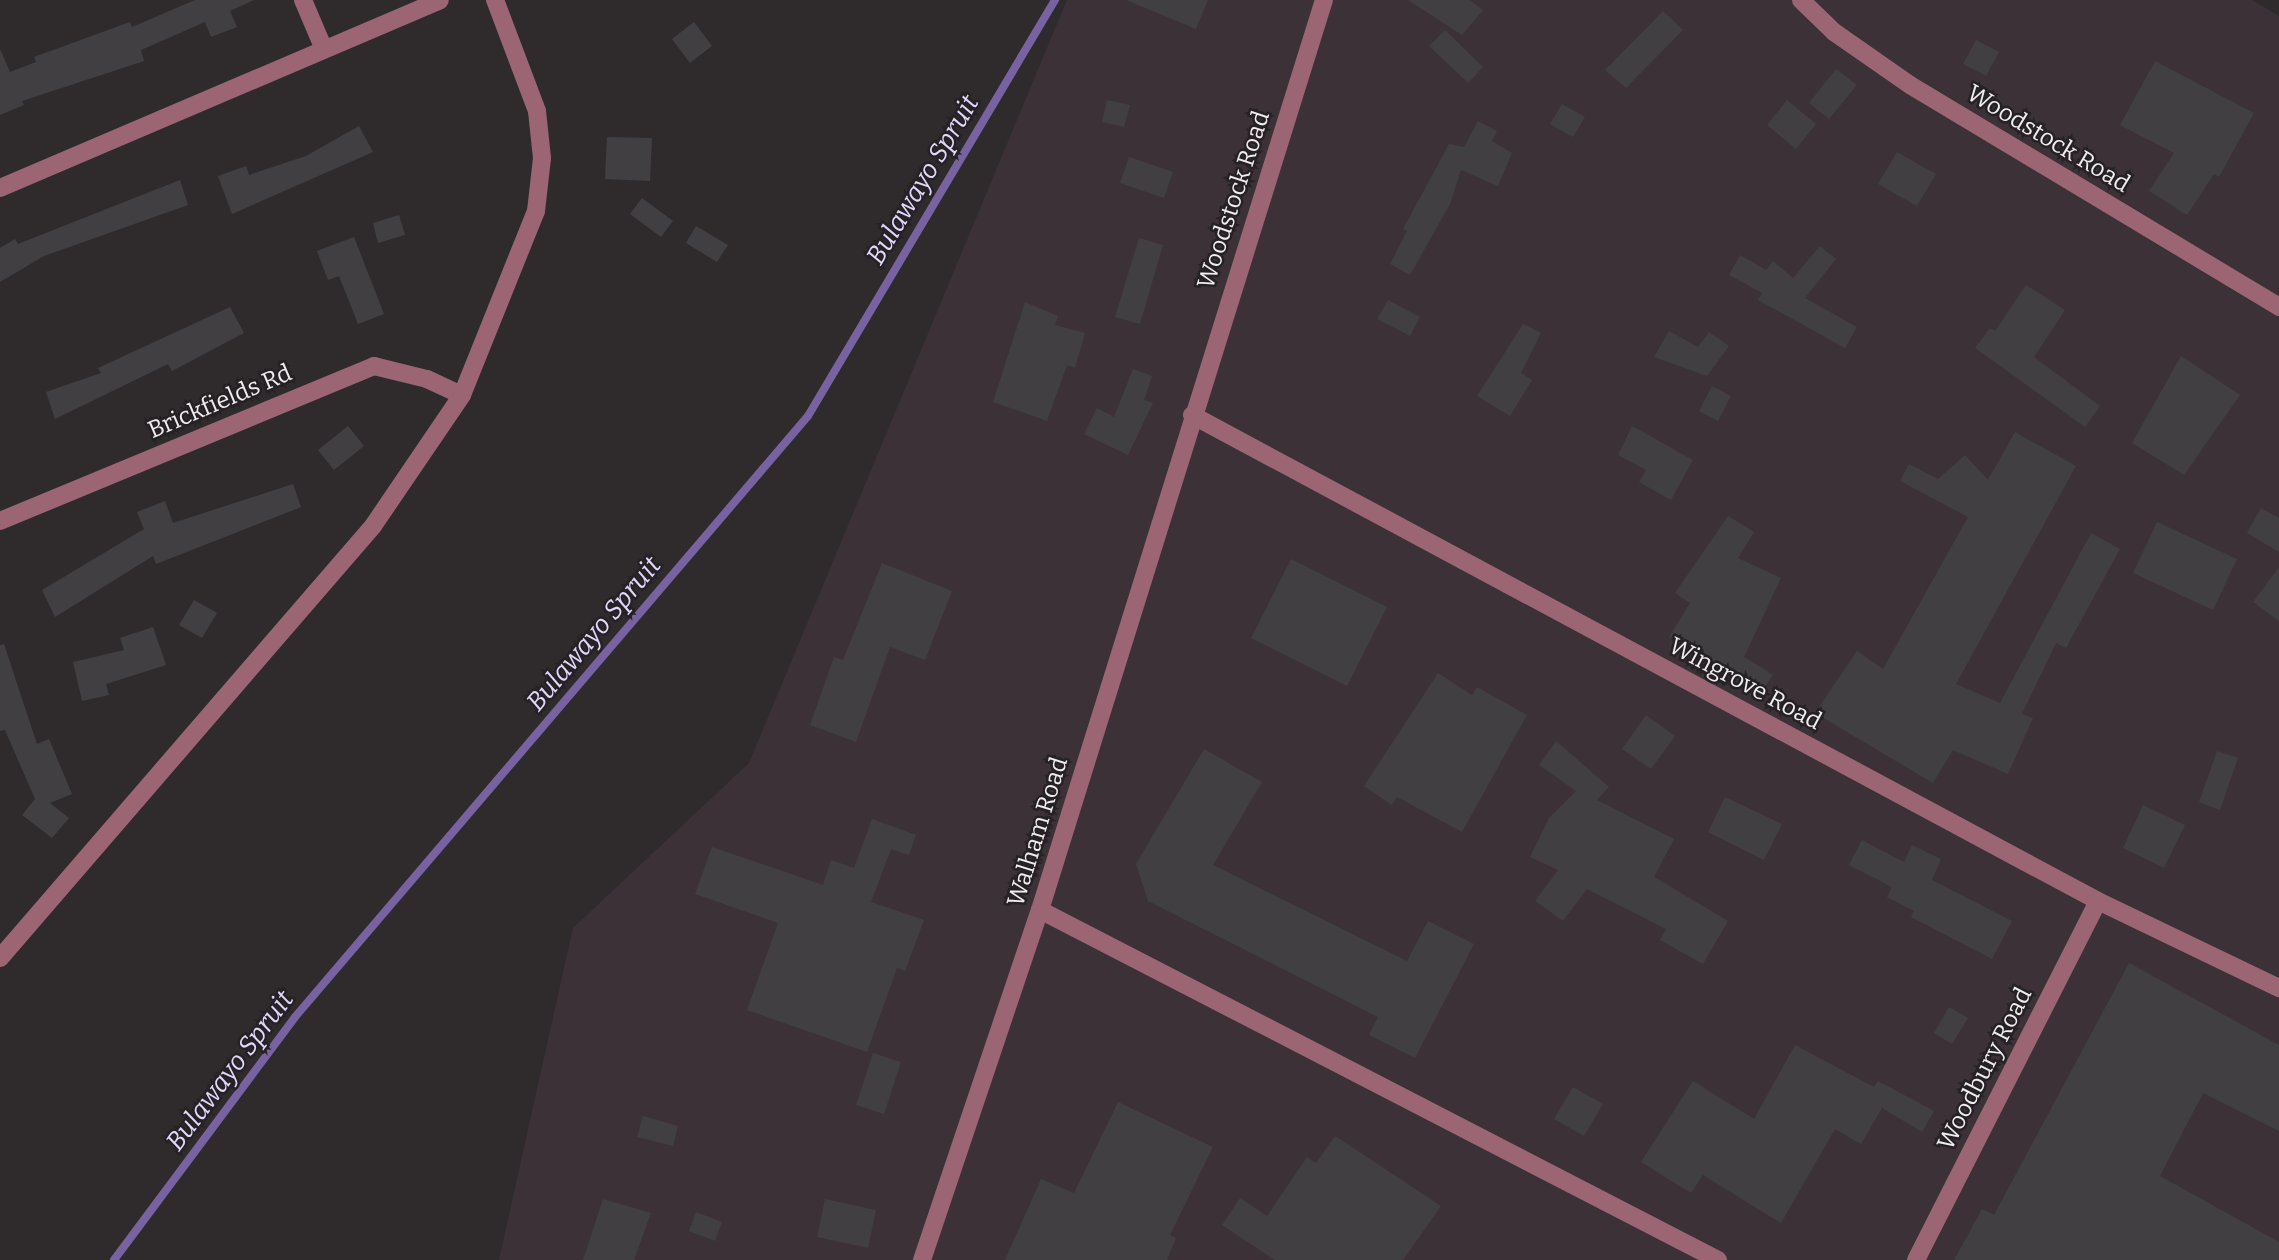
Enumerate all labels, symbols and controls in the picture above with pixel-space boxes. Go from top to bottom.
street label: Woodstock Road [1961,79,2135,199]
water label: Bulawayo Spruit [860,90,986,270]
street label: Woodstock Road [1192,108,1276,292]
street label: Brickfields Rd [144,359,296,445]
water label: Bulawayo Spruit [520,550,668,718]
street label: Wingrove Road [1664,632,1826,736]
street label: Walham Road [1002,754,1074,910]
street label: Woodbury Road [1932,983,2038,1155]
water label: Bulawayo Spruit [160,985,300,1157]

